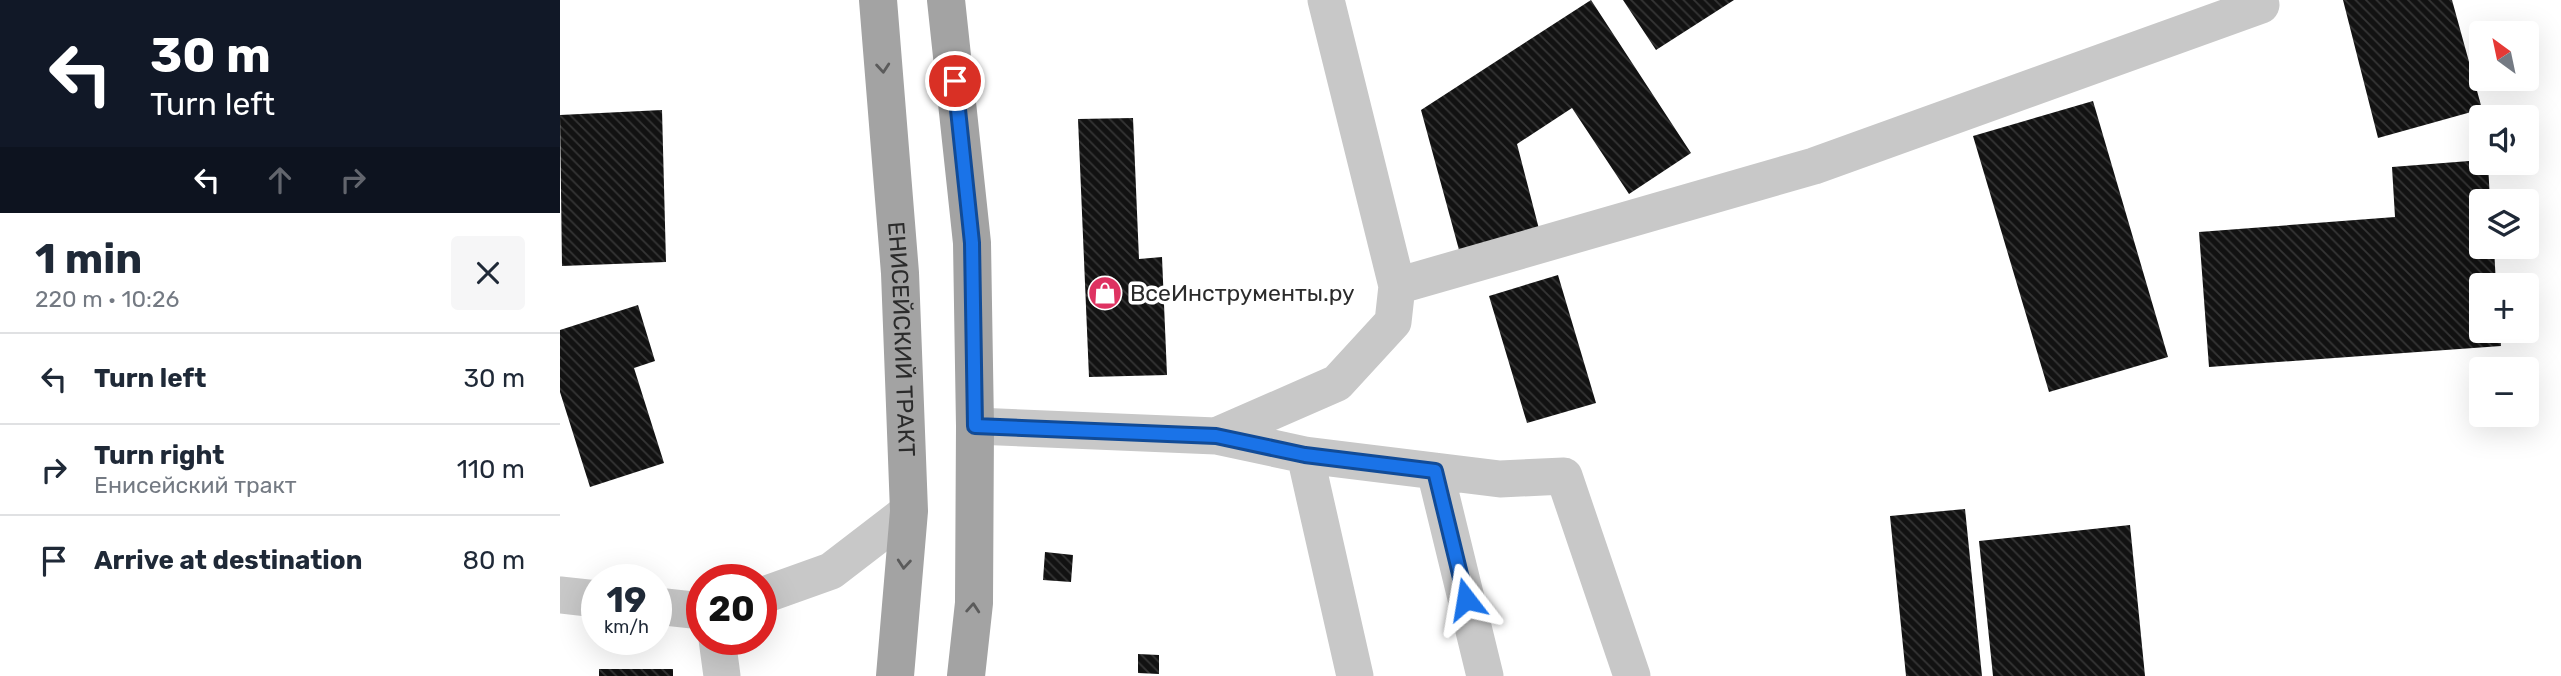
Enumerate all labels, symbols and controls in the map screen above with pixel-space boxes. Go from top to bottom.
north arrow [2469,21,2539,91]
map controls [2469,21,2539,427]
text: 30 m [150,26,271,84]
icon: left [35,28,126,119]
pin [925,51,985,111]
icon: arrive [936,62,974,100]
one-way arrow [875,63,890,74]
text: Turn left [150,85,275,123]
button: sound [2469,105,2539,175]
icon: left [188,161,226,199]
icon: ahead [261,161,299,199]
icon: right [334,161,372,199]
button: layers [2469,189,2539,259]
street label: ЕНИСЕЙСКИЙ ТРАКТ [882,221,921,457]
text: 1 min [35,234,142,284]
button: close [451,236,525,310]
button: + [2469,273,2539,343]
shop icon: ВсеИнструменты.ру [1086,274,1124,312]
place label: ВсеИнструменты.ру [1130,279,1355,307]
text: 220 m · 10:26 [35,285,179,313]
button: − [2469,357,2539,427]
icon: left [35,360,73,398]
text: Turn left [94,363,206,394]
text: 30 m [463,363,525,394]
text: Turn right [94,440,224,471]
icon: right [35,451,73,489]
text: 110 m [457,454,525,485]
text: Енисейский тракт [94,471,297,499]
icon: arrive [35,542,73,580]
text: Arrive at destination [94,545,362,576]
text: 80 m [462,545,525,576]
one-way arrow [897,559,912,570]
position arrow [1429,562,1503,636]
speed limit sign: 20 [686,564,777,655]
text: 19 [607,579,646,621]
one-way arrow [965,602,980,613]
text: km/h [604,616,649,638]

